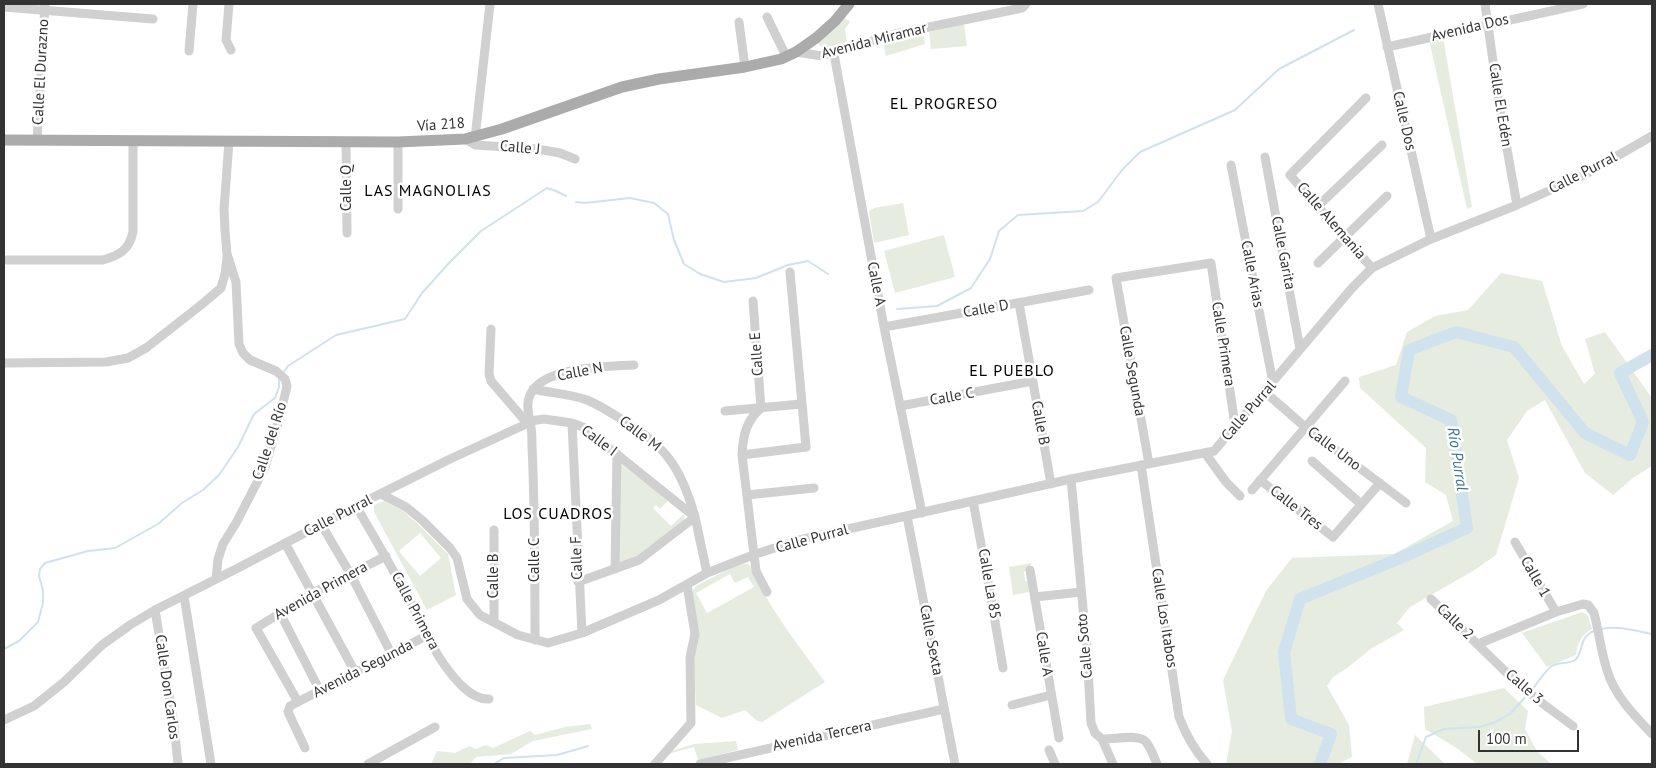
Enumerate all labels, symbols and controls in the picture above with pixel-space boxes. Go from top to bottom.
street label: Avenida Dos [1430,10,1510,46]
street label: Calle El Durazno [29,19,53,125]
street label: Avenida Miramar [820,19,928,63]
street label: Calle El Edén [1485,62,1515,148]
street label: Calle Dos [1388,90,1420,152]
district label: EL PROGRESO [889,94,999,114]
street label: Vía 218 [417,114,465,136]
street label: Calle J [499,137,541,159]
street label: Calle Purral [1546,148,1620,198]
street label: Calle Q [338,165,356,211]
street label: Calle Alemania [1293,179,1369,263]
district label: LAS MAGNOLIAS [363,181,493,201]
street label: Calle Garita [1267,215,1299,291]
street label: Calle Arias [1237,239,1267,309]
street label: Calle A [863,260,889,308]
street label: Calle D [962,296,1010,322]
street label: Calle Primera [1207,300,1239,388]
street label: Calle Segunda [1115,324,1149,418]
street label: Calle E [746,331,768,377]
street label: Calle N [556,359,604,385]
district label: EL PUEBLO [968,361,1056,381]
street label: Calle Purral [1218,377,1280,445]
street label: Calle C [928,384,976,410]
street label: Calle B [1027,399,1053,447]
street label: Calle del Río [249,400,291,482]
street label: Calle M [615,412,665,456]
street label: Calle I [577,422,621,460]
street label: Calle Uno [1304,423,1364,475]
water label: Río Purral [1442,426,1472,492]
street label: Calle Tres [1266,482,1326,534]
street label: Calle Purral [301,491,375,541]
district label: LOS CUADROS [502,504,614,524]
street label: Calle Purral [774,521,850,557]
street label: Calle F [567,536,587,580]
street label: Calle C [526,538,544,582]
street label: Calle La 85 [974,547,1004,621]
street label: Calle 1 [1516,553,1554,601]
street label: Calle B [485,554,503,598]
street label: Avenida Primera [271,558,371,624]
street label: Calle Los Itabos [1147,567,1181,669]
street label: Calle Primera [387,569,443,653]
street label: Calle 2 [1433,600,1477,644]
street label: Calle Sexta [915,603,947,677]
street label: Calle Soto [1073,613,1097,679]
street label: Calle A [1032,630,1056,678]
street label: Calle Don Carlos [151,633,183,741]
street label: Avenida Segunda [310,636,416,702]
street label: Calle 3 [1501,666,1547,708]
street label: Avenida Tercera [771,717,873,755]
scale bar [1481,720,1582,752]
text: 100 m [1486,729,1527,748]

